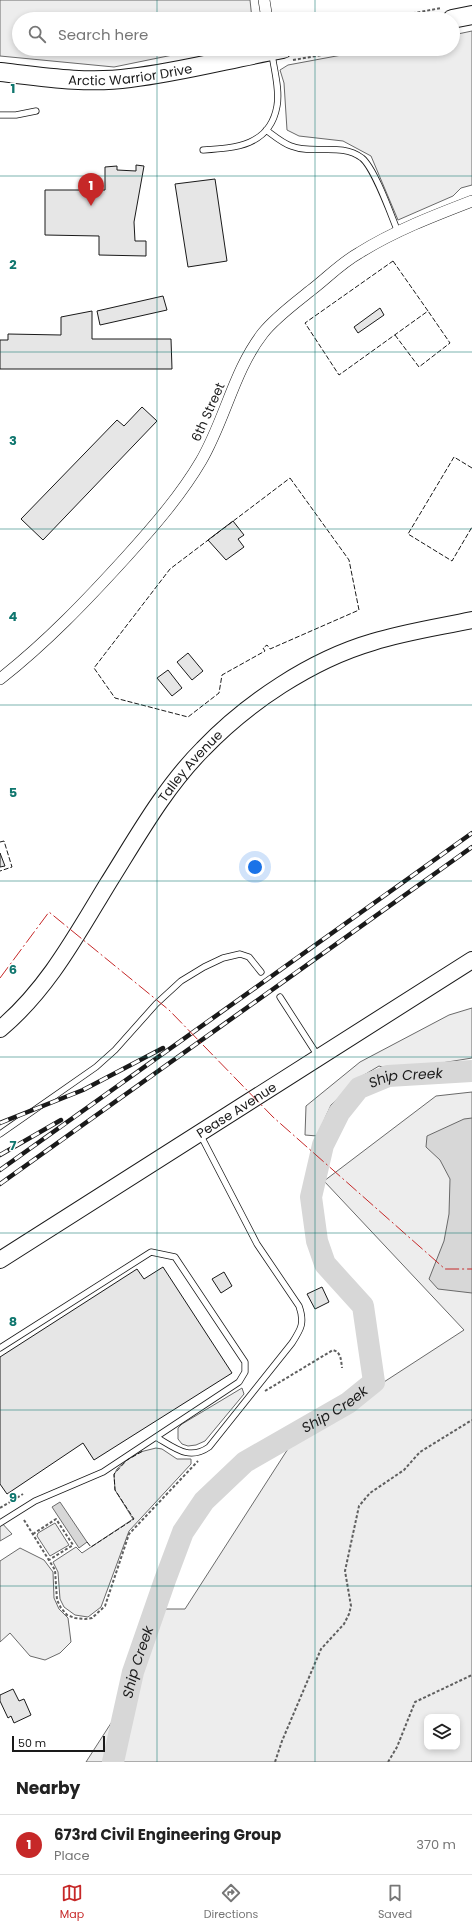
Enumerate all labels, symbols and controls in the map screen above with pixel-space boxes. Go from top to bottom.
search box [12,12,460,56]
icon: search [26,23,48,45]
text: Search here [58,24,148,45]
street label: Arctic Warrior Drive [68,58,194,90]
text: 1 [11,79,15,98]
pin: 1 [78,173,104,206]
text: 2 [9,255,17,274]
street label: 6th Street [187,379,230,445]
text: 3 [9,431,17,450]
text: 4 [9,607,18,626]
street label: Talley Avenue [153,725,226,805]
text: 5 [9,783,17,802]
your location [245,857,265,877]
text: 6 [9,960,17,979]
water label: Ship Creek [366,1063,444,1093]
street label: Pease Avenue [193,1077,280,1142]
text: 7 [10,1136,17,1155]
text: 8 [9,1312,17,1331]
water label: Ship Creek [298,1380,373,1438]
text: 9 [9,1488,17,1507]
water label: Ship Creek [117,1622,159,1700]
map controls [424,1714,460,1750]
button: layers [424,1714,460,1750]
scale bar [12,1734,105,1753]
text: 50 m [18,1735,46,1751]
text: Nearby [16,1776,80,1800]
text: 673rd Civil Engineering Group [54,1824,281,1845]
text: 1 [27,1835,31,1854]
text: 370 m [416,1835,456,1854]
text: Place [54,1846,89,1865]
tab: Map [60,1882,84,1923]
tab: Directions [204,1882,258,1923]
tab: Saved [378,1882,412,1923]

